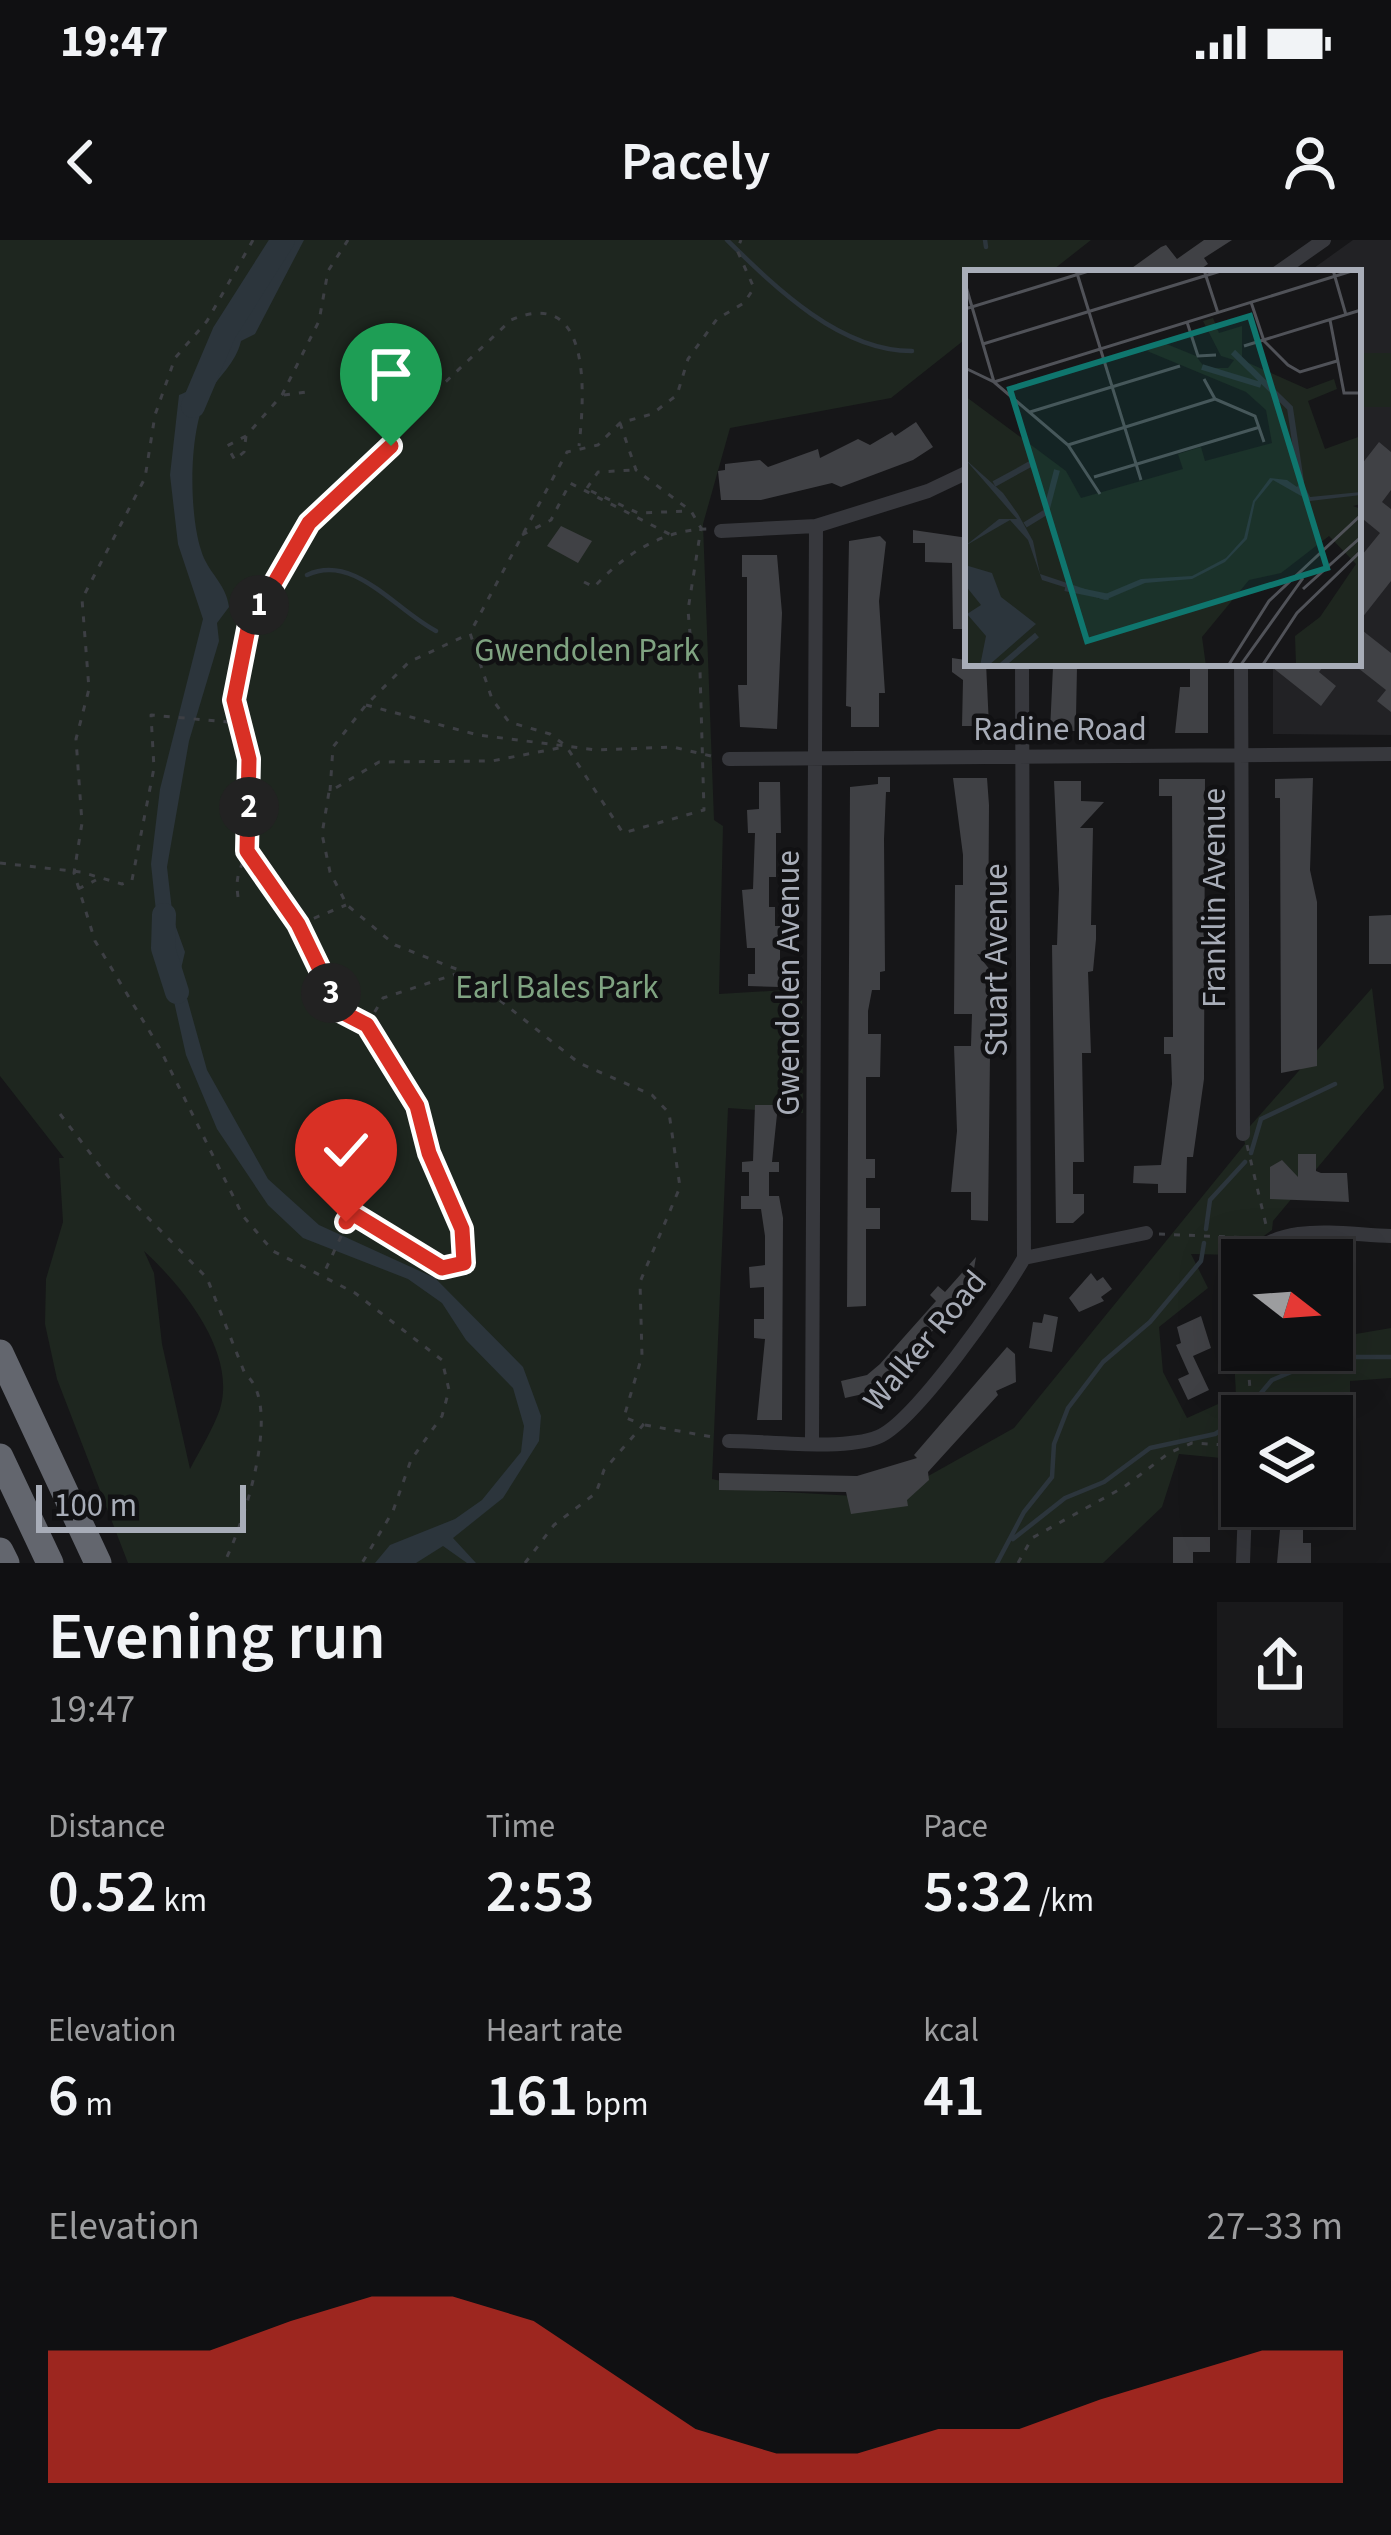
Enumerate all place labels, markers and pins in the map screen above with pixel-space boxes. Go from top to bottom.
pin [340,323,442,446]
pin: 1 [229,575,289,635]
pin: 2 [219,777,279,837]
pin: 3 [301,963,361,1023]
pin [295,1099,397,1222]

